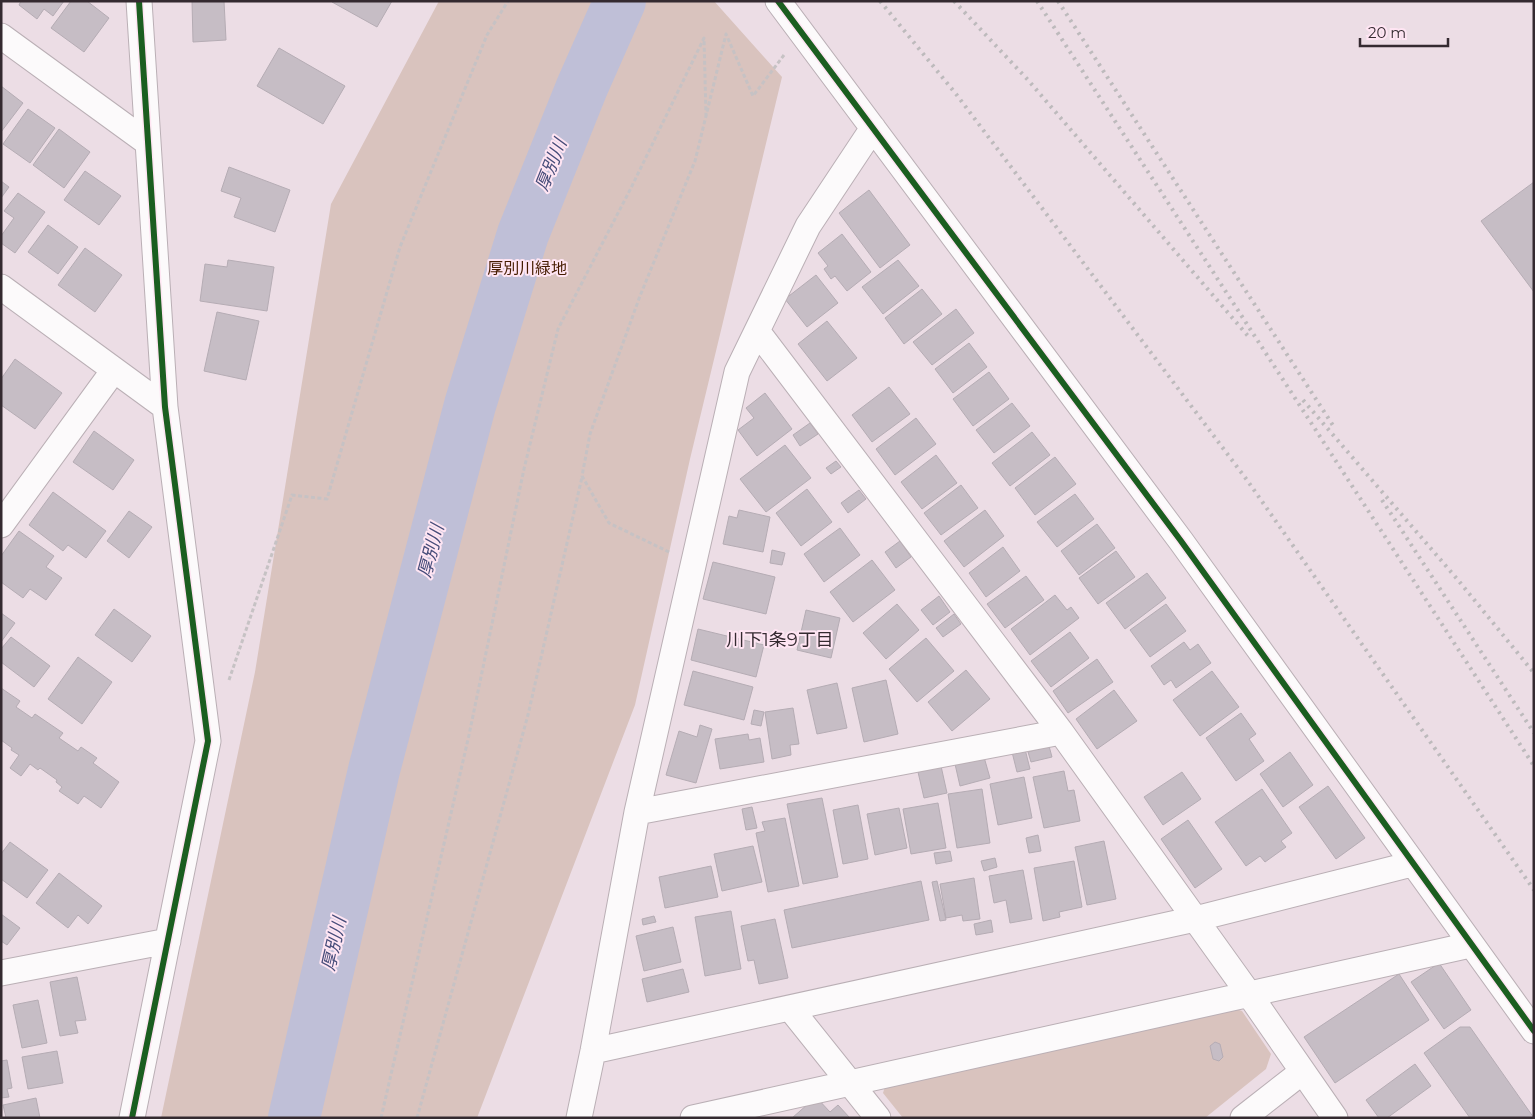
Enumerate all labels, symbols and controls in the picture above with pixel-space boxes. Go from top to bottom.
scale bar [1360,15,1448,47]
text: 20 m [1368,23,1406,42]
water label: 厚別川 [531,134,572,194]
park label: 厚別川緑地 [487,259,567,278]
water label: 厚別川 [413,520,449,580]
district label: 川下1条9丁目 [726,629,834,651]
water label: 厚別川 [317,913,351,973]

